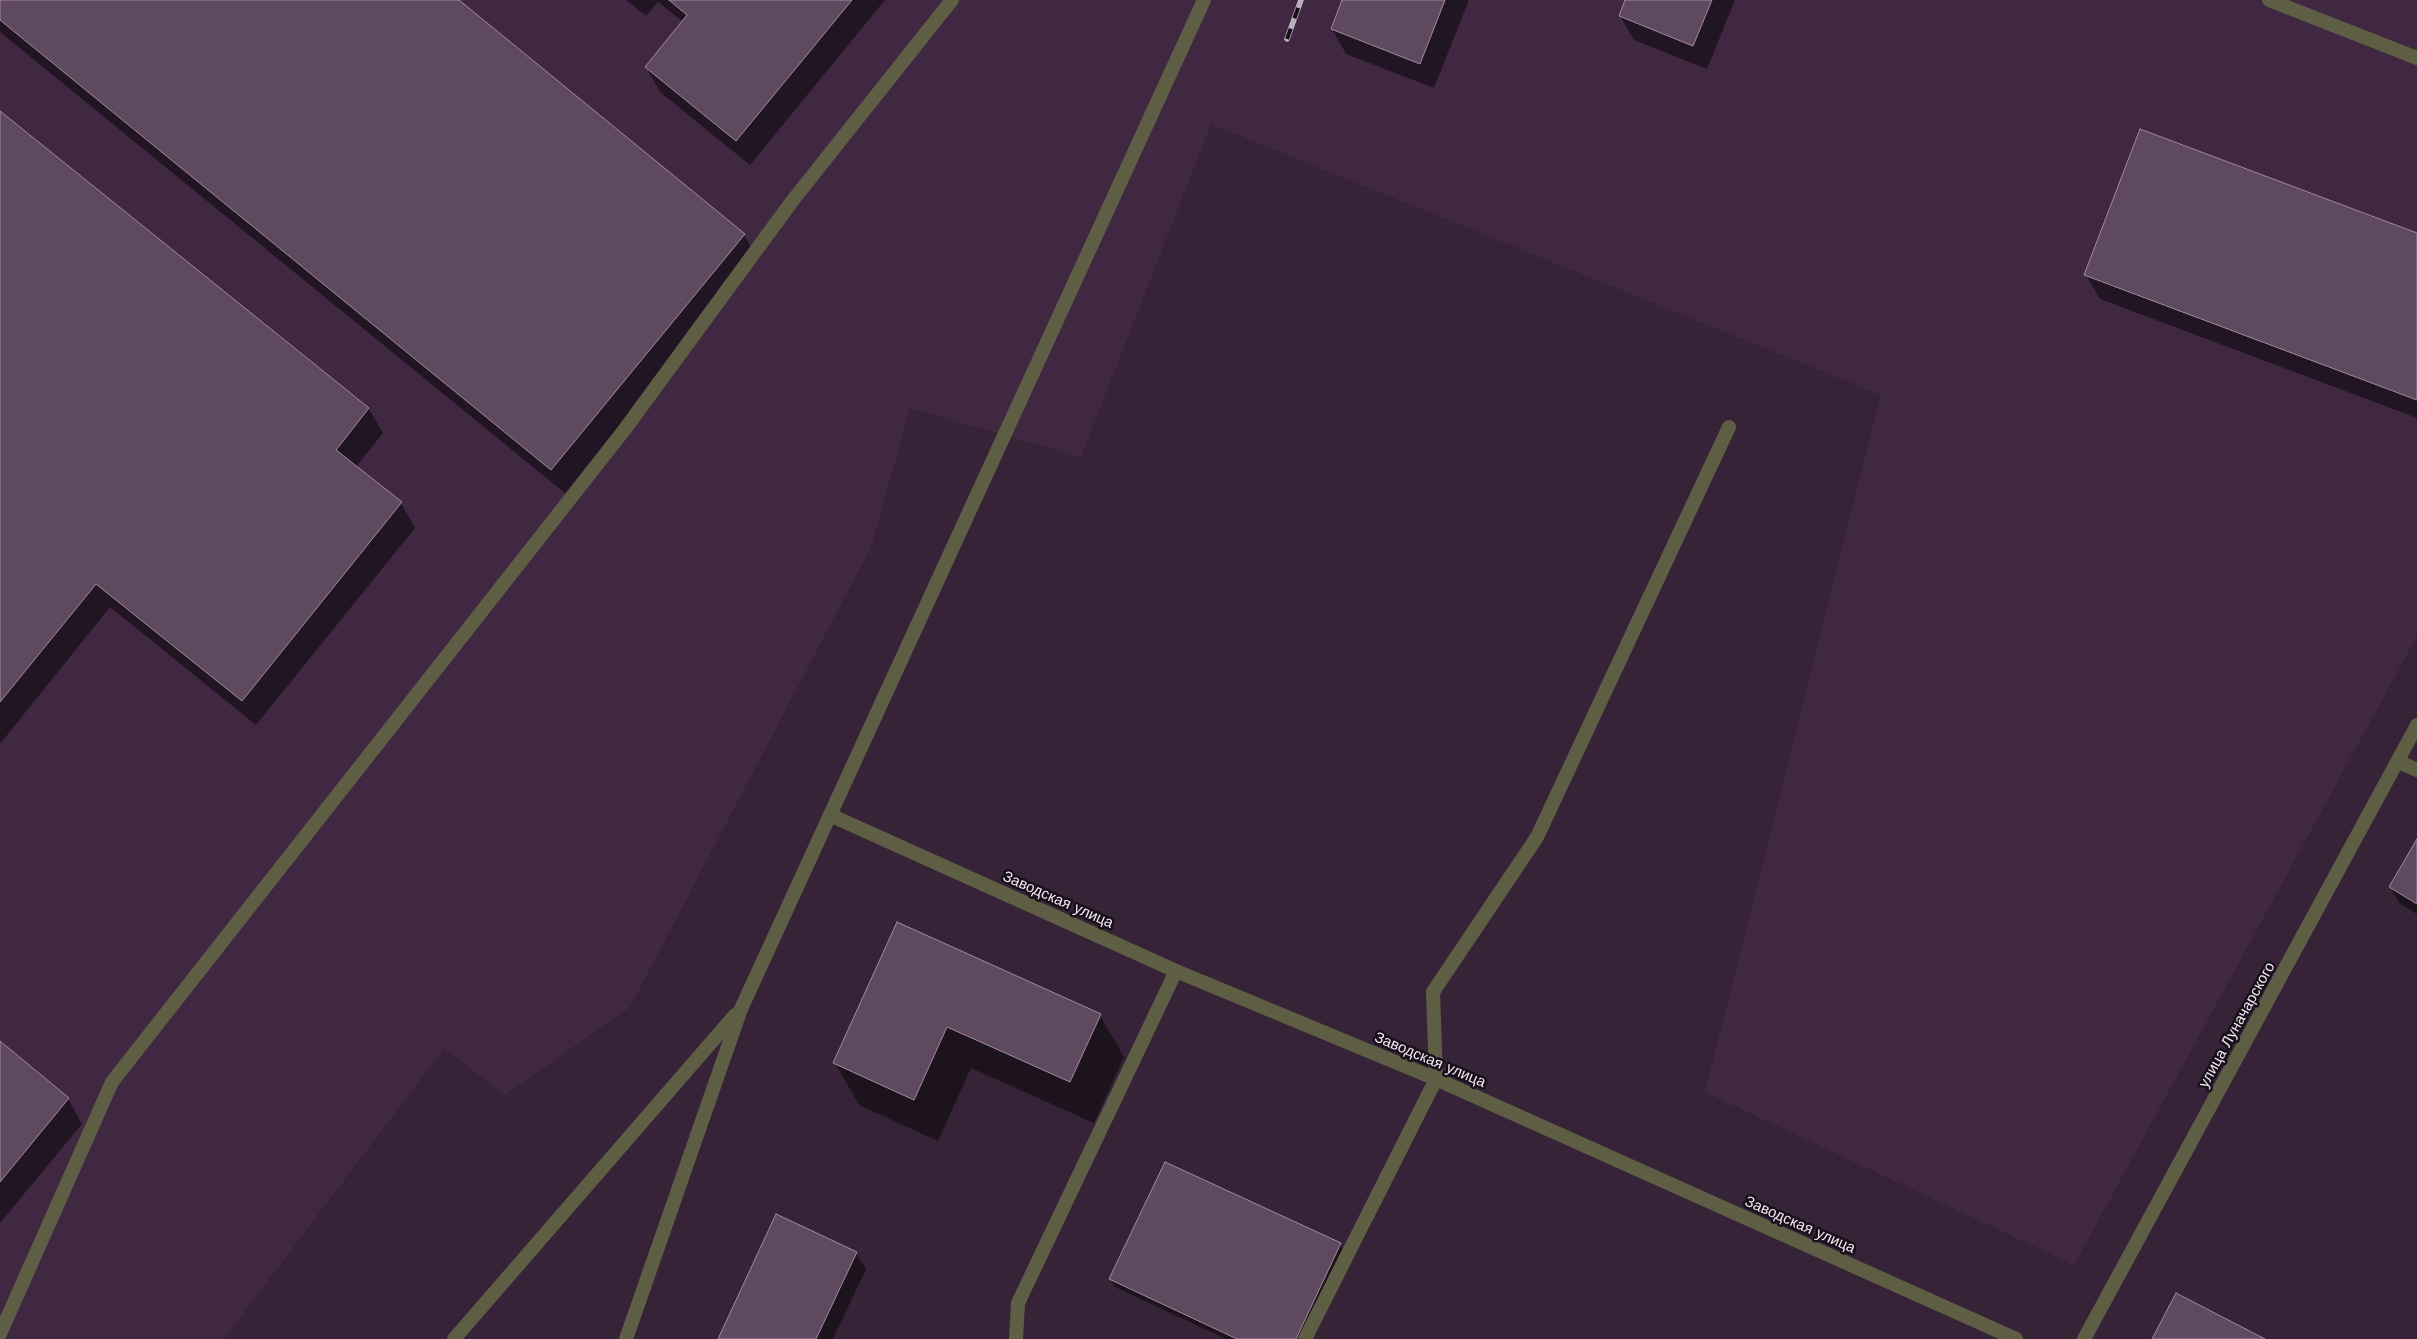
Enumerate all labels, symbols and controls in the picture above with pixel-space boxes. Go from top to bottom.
street label: Заводская улица [1000,868,1116,932]
street label: улица Луначарского [2195,959,2279,1091]
street label: Заводская улица [1372,1028,1488,1092]
street label: Заводская улица [1742,1193,1858,1257]

